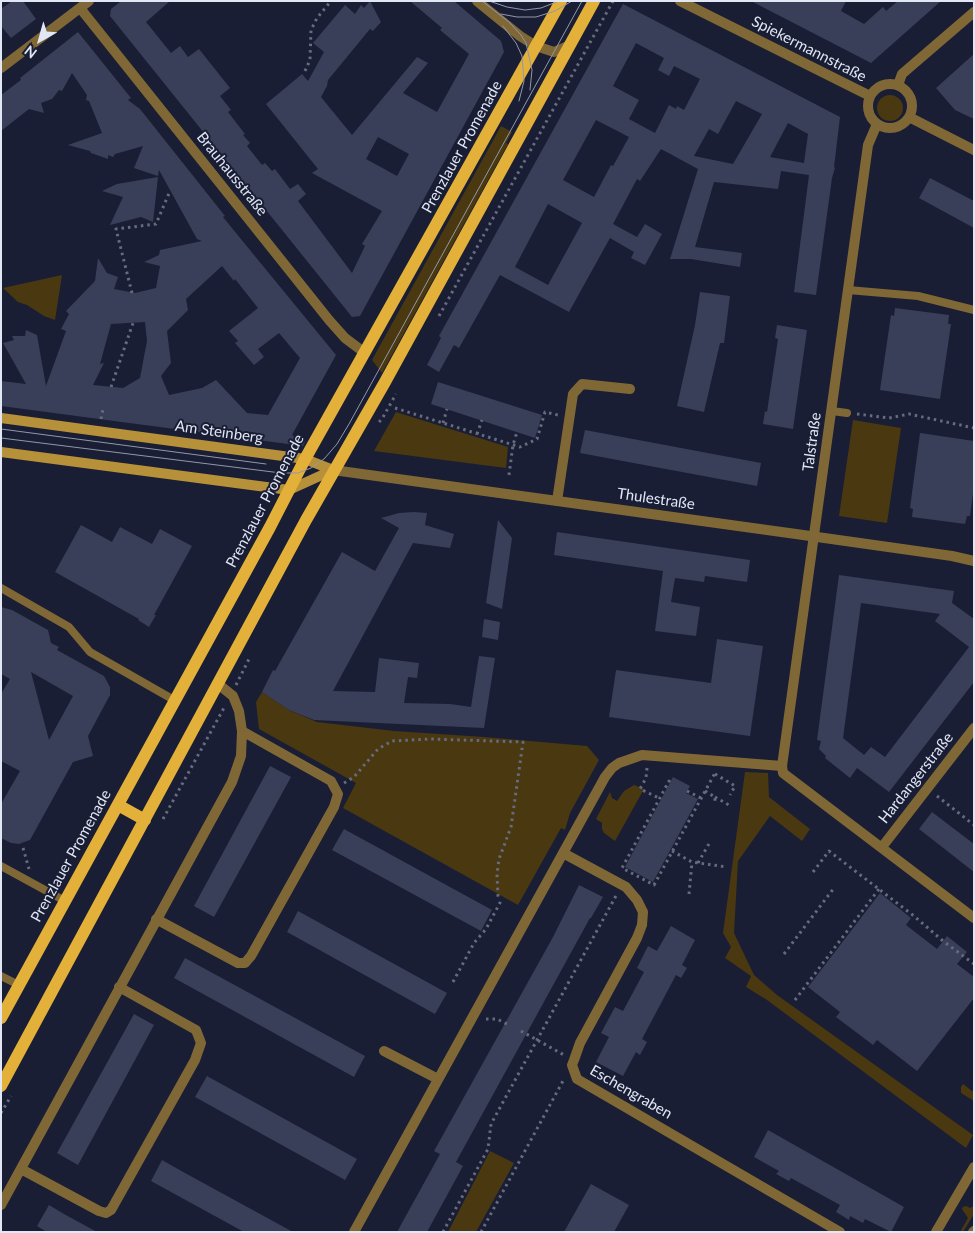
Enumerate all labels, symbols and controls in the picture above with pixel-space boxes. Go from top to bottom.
street label: Spiekermannstraße [749,12,869,86]
north arrow [15,15,65,65]
text: N [21,42,40,62]
street label: Prenzlauer Promenade [418,78,506,216]
street label: Brauhausstraße [193,128,271,220]
street label: Talstraße [799,411,825,473]
street label: Am Steinberg [174,417,264,447]
street label: Prenzlauer Promenade [222,431,308,571]
street label: Thulestraße [616,485,696,513]
street label: Hardangerstraße [875,729,957,827]
street label: Prenzlauer Promenade [27,787,115,925]
street label: Eschengraben [587,1061,675,1123]

